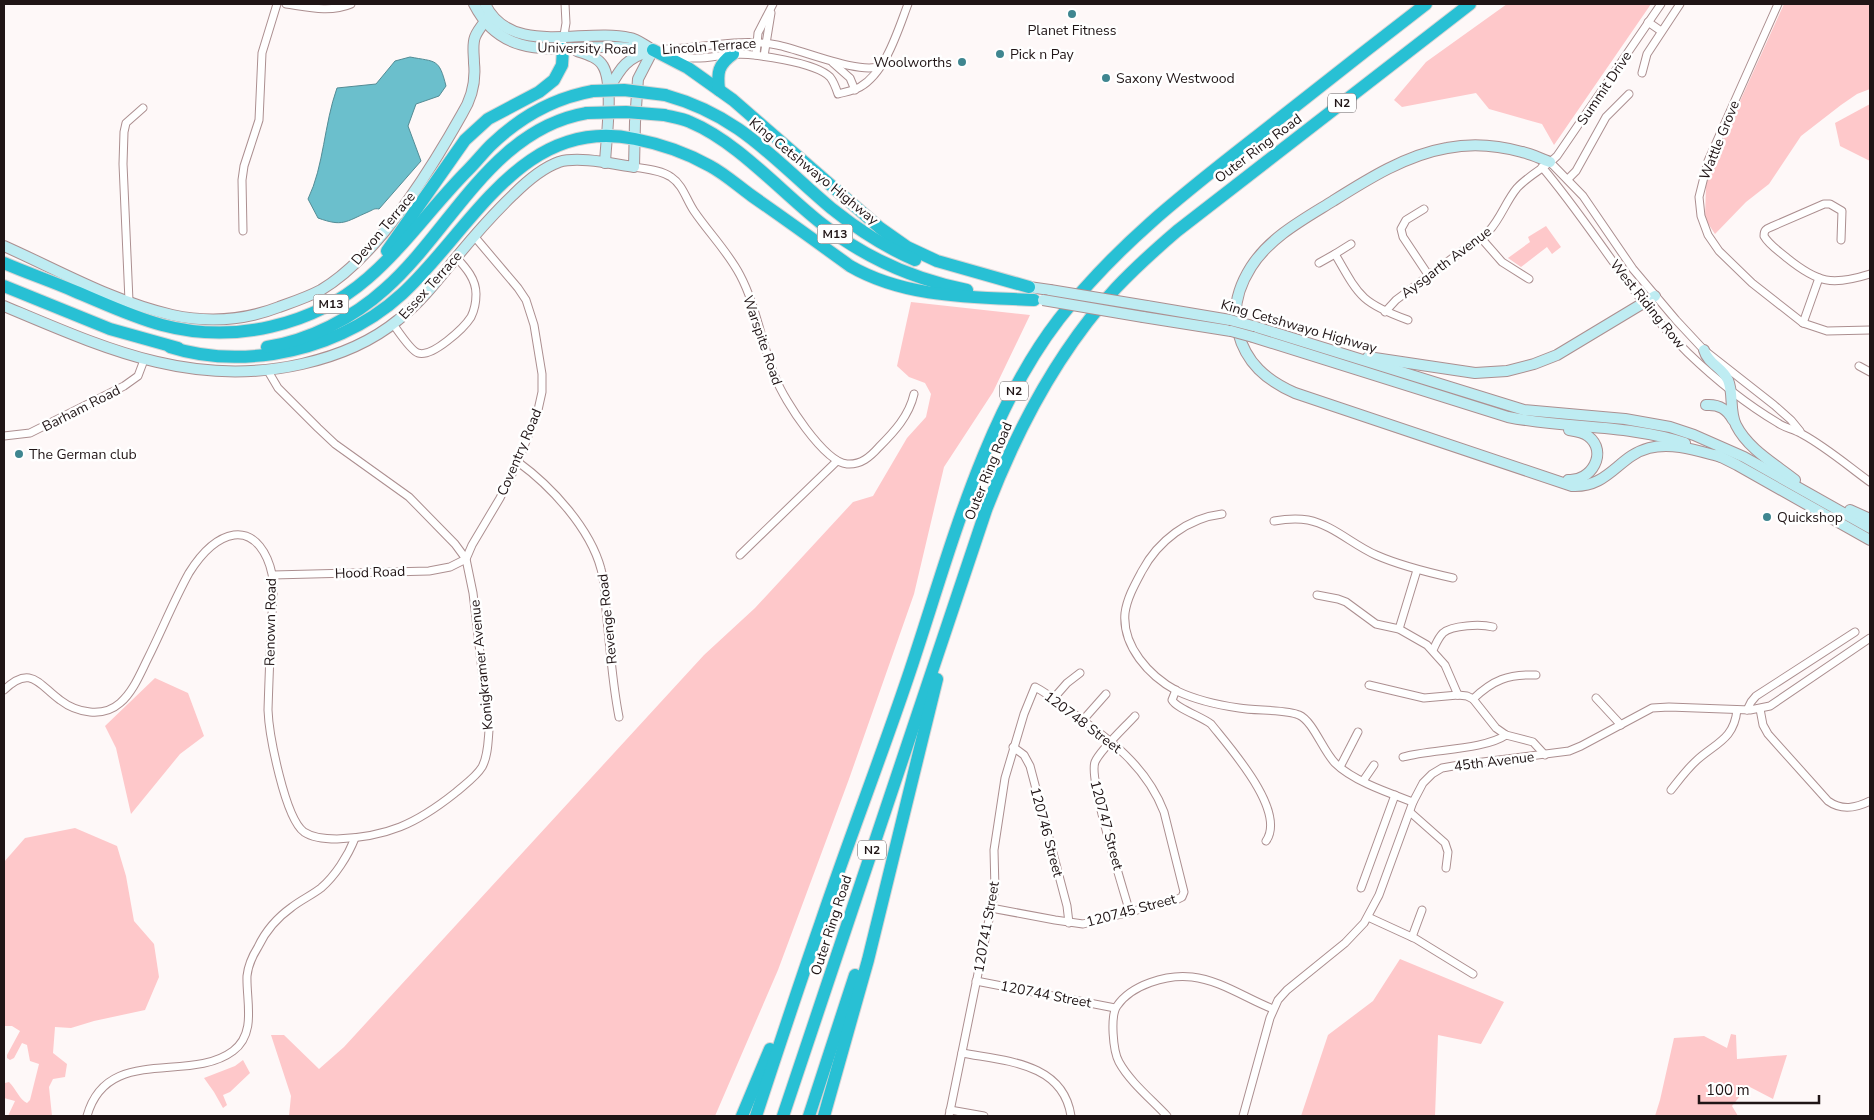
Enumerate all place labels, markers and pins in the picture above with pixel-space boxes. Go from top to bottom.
marker: Planet Fitness [1066,8,1078,20]
place label: Planet Fitness [1027,21,1117,40]
place label: Pick n Pay [1010,45,1075,64]
marker: Pick n Pay [994,48,1006,60]
place label: Woolworths [873,53,952,72]
marker: Woolworths [956,56,968,68]
place label: Saxony Westwood [1116,69,1235,88]
marker: Saxony Westwood [1100,72,1112,84]
place label: The German club [29,445,137,464]
marker: The German club [13,448,25,460]
place label: Quickshop [1777,508,1843,527]
marker: Quickshop [1761,511,1773,523]

